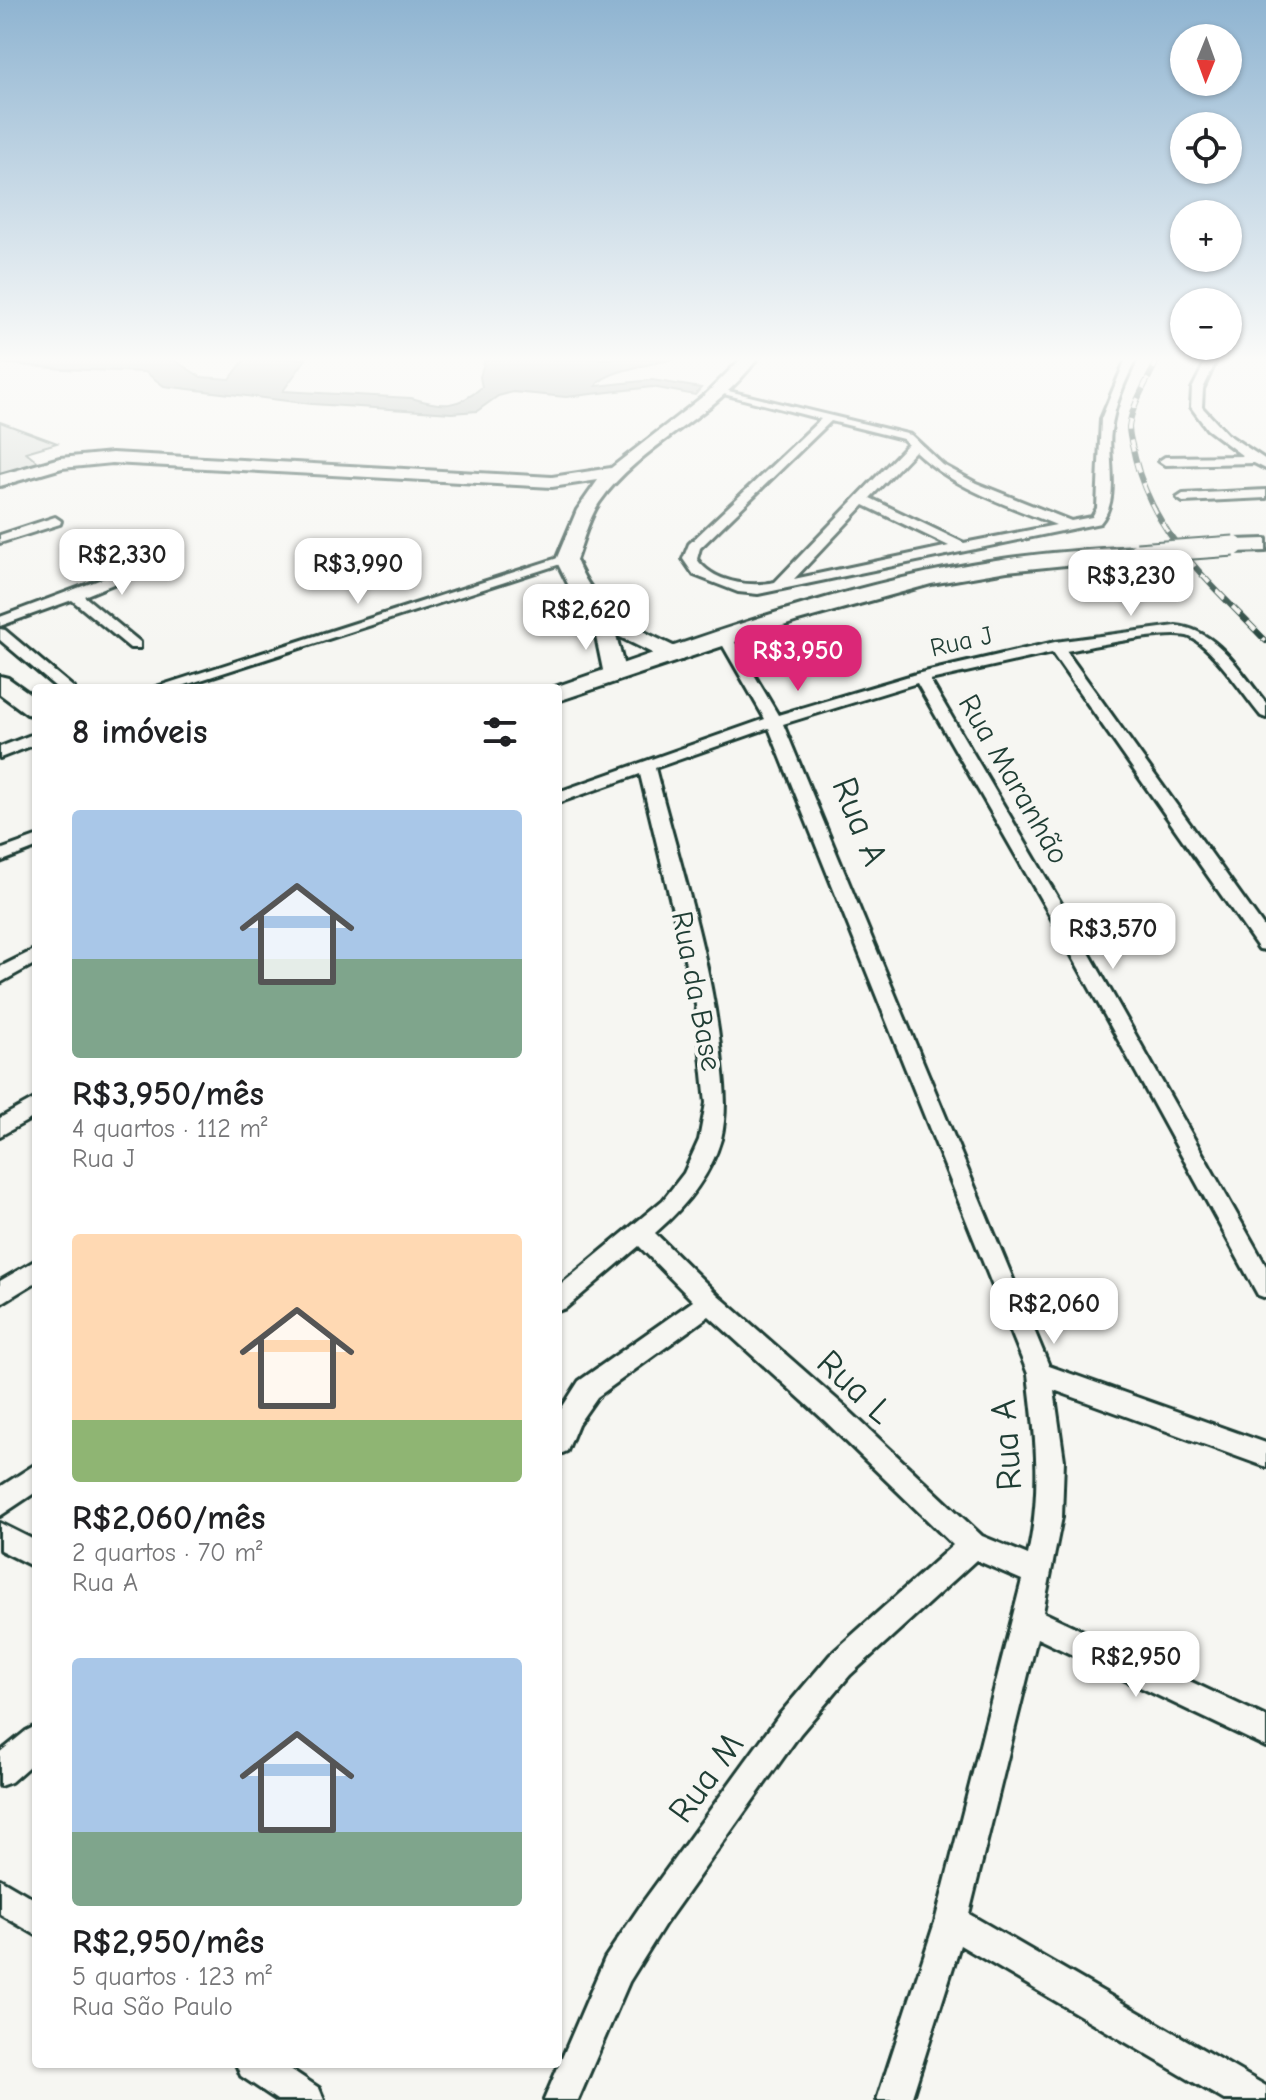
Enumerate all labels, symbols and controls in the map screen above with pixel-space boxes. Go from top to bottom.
north arrow [1170,24,1242,96]
map controls [1170,24,1242,360]
button: locate [1170,112,1242,184]
button: + [1170,200,1242,272]
button: − [1170,288,1242,360]
pin: R$2,330 [48,529,196,597]
pin: R$3,990 [284,538,432,606]
text: R$2,330 [77,540,167,570]
text: R$3,990 [313,549,403,579]
pin: R$3,230 [1057,550,1205,618]
text: R$3,230 [1086,561,1176,591]
pin: R$2,620 [512,584,660,652]
text: R$2,620 [541,595,631,625]
street label: Rua J [927,620,995,664]
pin: R$3,950 [724,625,872,693]
text: R$3,950 [753,636,843,666]
street label: Rua Maranhão [951,688,1076,870]
icon: filters [478,710,522,754]
text: 8 imóveis [72,712,208,752]
street label: Rua A [823,772,896,872]
icon: home [225,862,369,1006]
pin: R$3,570 [1039,903,1187,971]
street label: Rua da Base [664,908,729,1074]
text: R$3,570 [1069,914,1157,944]
text: R$3,950/mês [72,1074,264,1114]
text: 4 quartos · 112 m² [72,1114,268,1144]
text: Rua J [72,1144,135,1174]
pin: R$2,060 [980,1278,1128,1346]
icon: home [225,1286,369,1430]
text: R$2,060 [1008,1289,1100,1319]
street label: Rua L [809,1342,901,1432]
street label: Rua A [983,1398,1030,1492]
text: R$2,060/mês [72,1498,266,1538]
text: 2 quartos · 70 m² [72,1538,263,1568]
text: Rua A [72,1568,138,1598]
pin: R$2,950 [1062,1631,1210,1699]
text: R$2,950 [1090,1642,1182,1672]
icon: home [225,1710,369,1854]
street label: Rua M [660,1725,752,1831]
text: R$2,950/mês [72,1922,264,1962]
text: 5 quartos · 123 m² [72,1962,272,1992]
text: Rua São Paulo [72,1992,233,2022]

